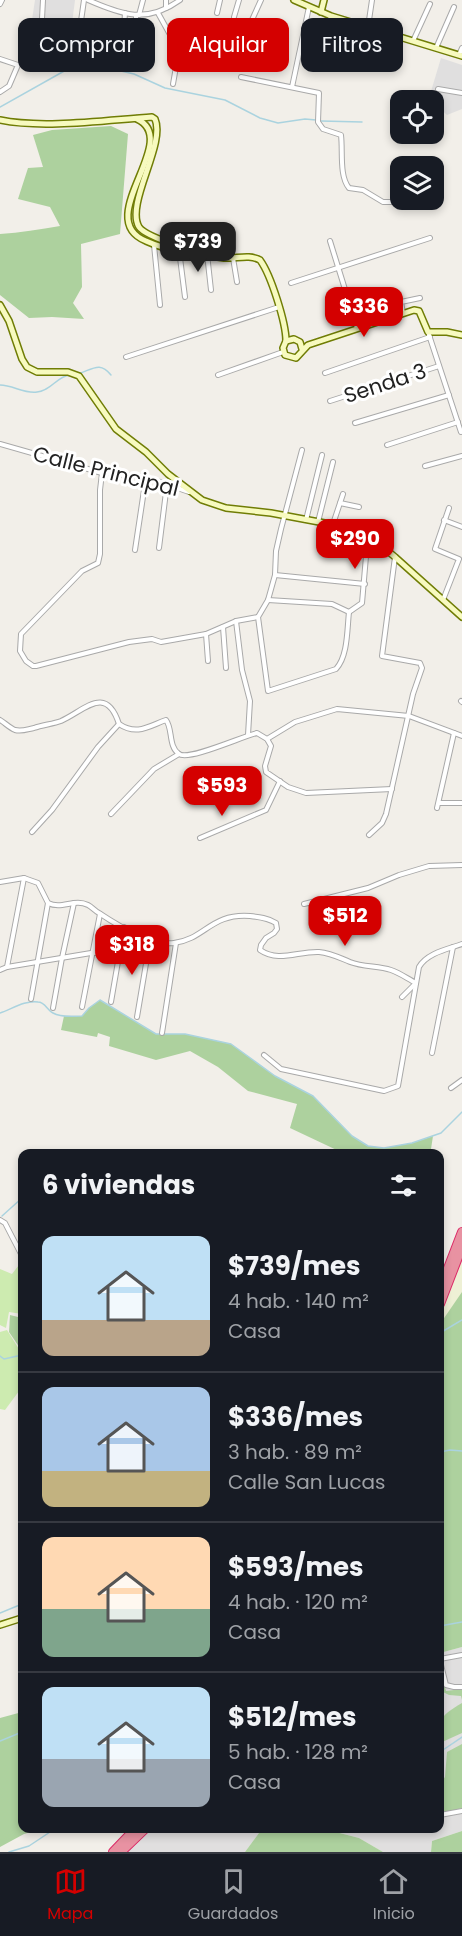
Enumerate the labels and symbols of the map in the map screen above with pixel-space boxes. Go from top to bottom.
pin: $739 [162,222,234,273]
pin: $336 [328,287,400,338]
street label: Senda 3 [340,356,430,410]
street label: Calle Principal [30,439,182,503]
pin: $290 [319,519,391,570]
pin: $593 [186,766,258,817]
pin: $512 [309,896,381,947]
pin: $318 [96,925,168,976]

